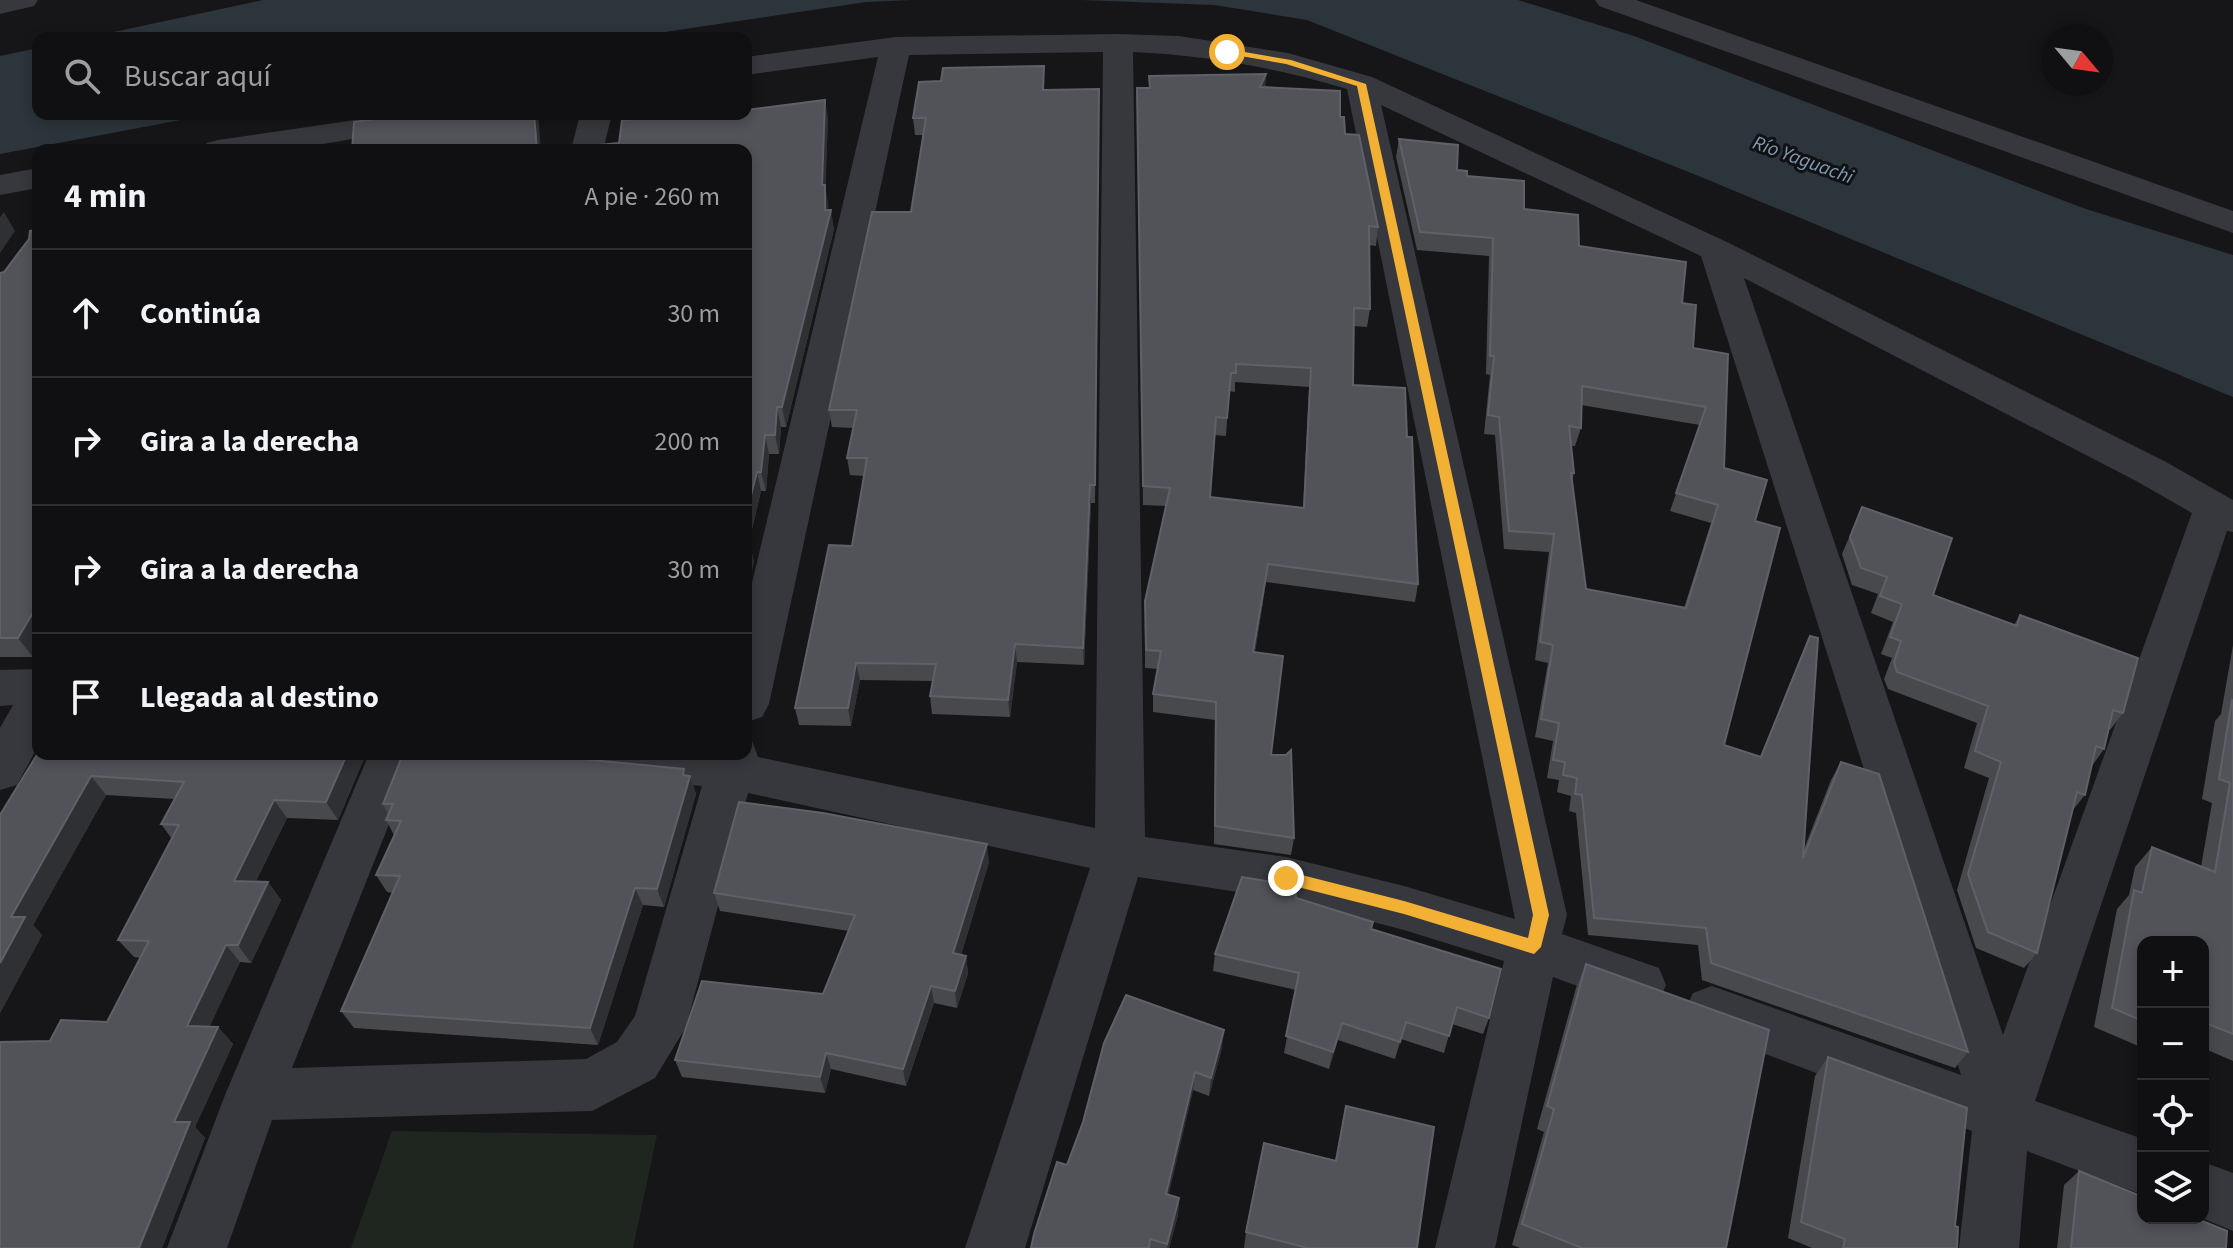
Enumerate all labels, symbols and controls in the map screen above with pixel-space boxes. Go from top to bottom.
north arrow [2041,24,2113,96]
search box [32,32,752,120]
route start [1209,34,1245,70]
icon: search [60,54,104,98]
text: Buscar aquí [124,55,271,98]
water label: Río Yaguachi [1749,129,1857,191]
text: 4 min [64,172,147,221]
text: A pie · 260 m [585,178,720,215]
icon: ahead [64,291,108,335]
text: Continúa [140,292,261,335]
text: 30 m [667,295,720,332]
icon: right [64,419,108,463]
text: Gira a la derecha [140,420,359,463]
text: 200 m [654,423,720,460]
icon: right [64,547,108,591]
text: Gira a la derecha [140,548,359,591]
text: 30 m [667,551,720,588]
icon: arrive [64,675,108,719]
text: Llegada al destino [140,676,379,719]
route end [1268,860,1304,896]
map controls [2137,936,2209,1224]
button: + [2137,936,2209,1008]
button: − [2137,1008,2209,1080]
button: locate [2137,1080,2209,1152]
button: layers [2137,1152,2209,1224]

